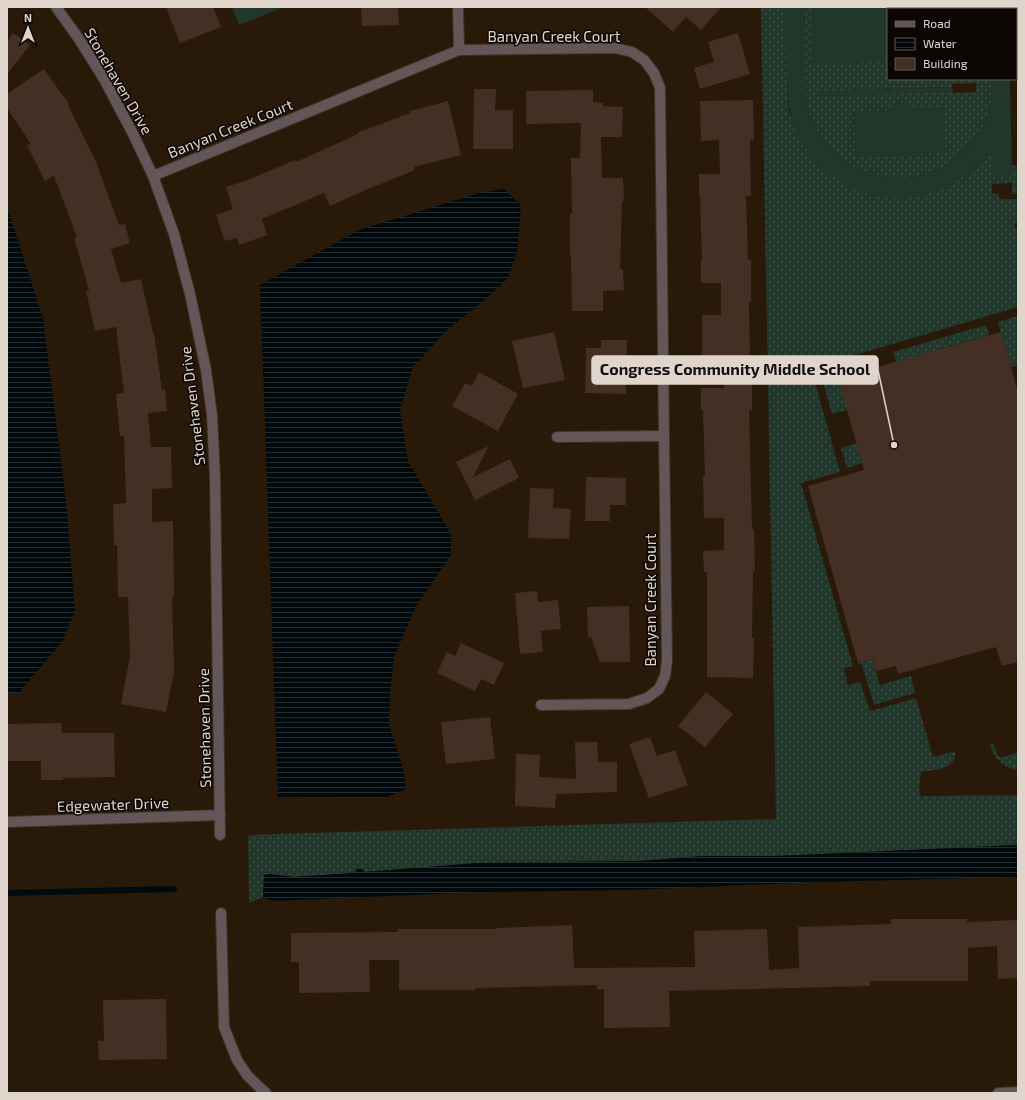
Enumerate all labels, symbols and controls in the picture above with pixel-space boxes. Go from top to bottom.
north arrow [8,8,48,48]
legend [887,8,1017,80]
text: N [24,11,32,24]
text: Road [923,16,951,30]
street label: Stonehaven Drive [81,25,157,137]
street label: Banyan Creek Court [487,27,621,45]
text: Water [923,36,957,50]
text: Building [923,56,968,70]
street label: Banyan Creek Court [165,95,295,161]
street label: Stonehaven Drive [176,345,208,467]
callout: Congress Community Middle School [592,356,878,384]
text: Congress Community Middle School [600,359,871,379]
street label: Banyan Creek Court [641,533,659,667]
street label: Stonehaven Drive [194,668,214,788]
street label: Edgewater Drive [57,793,169,815]

